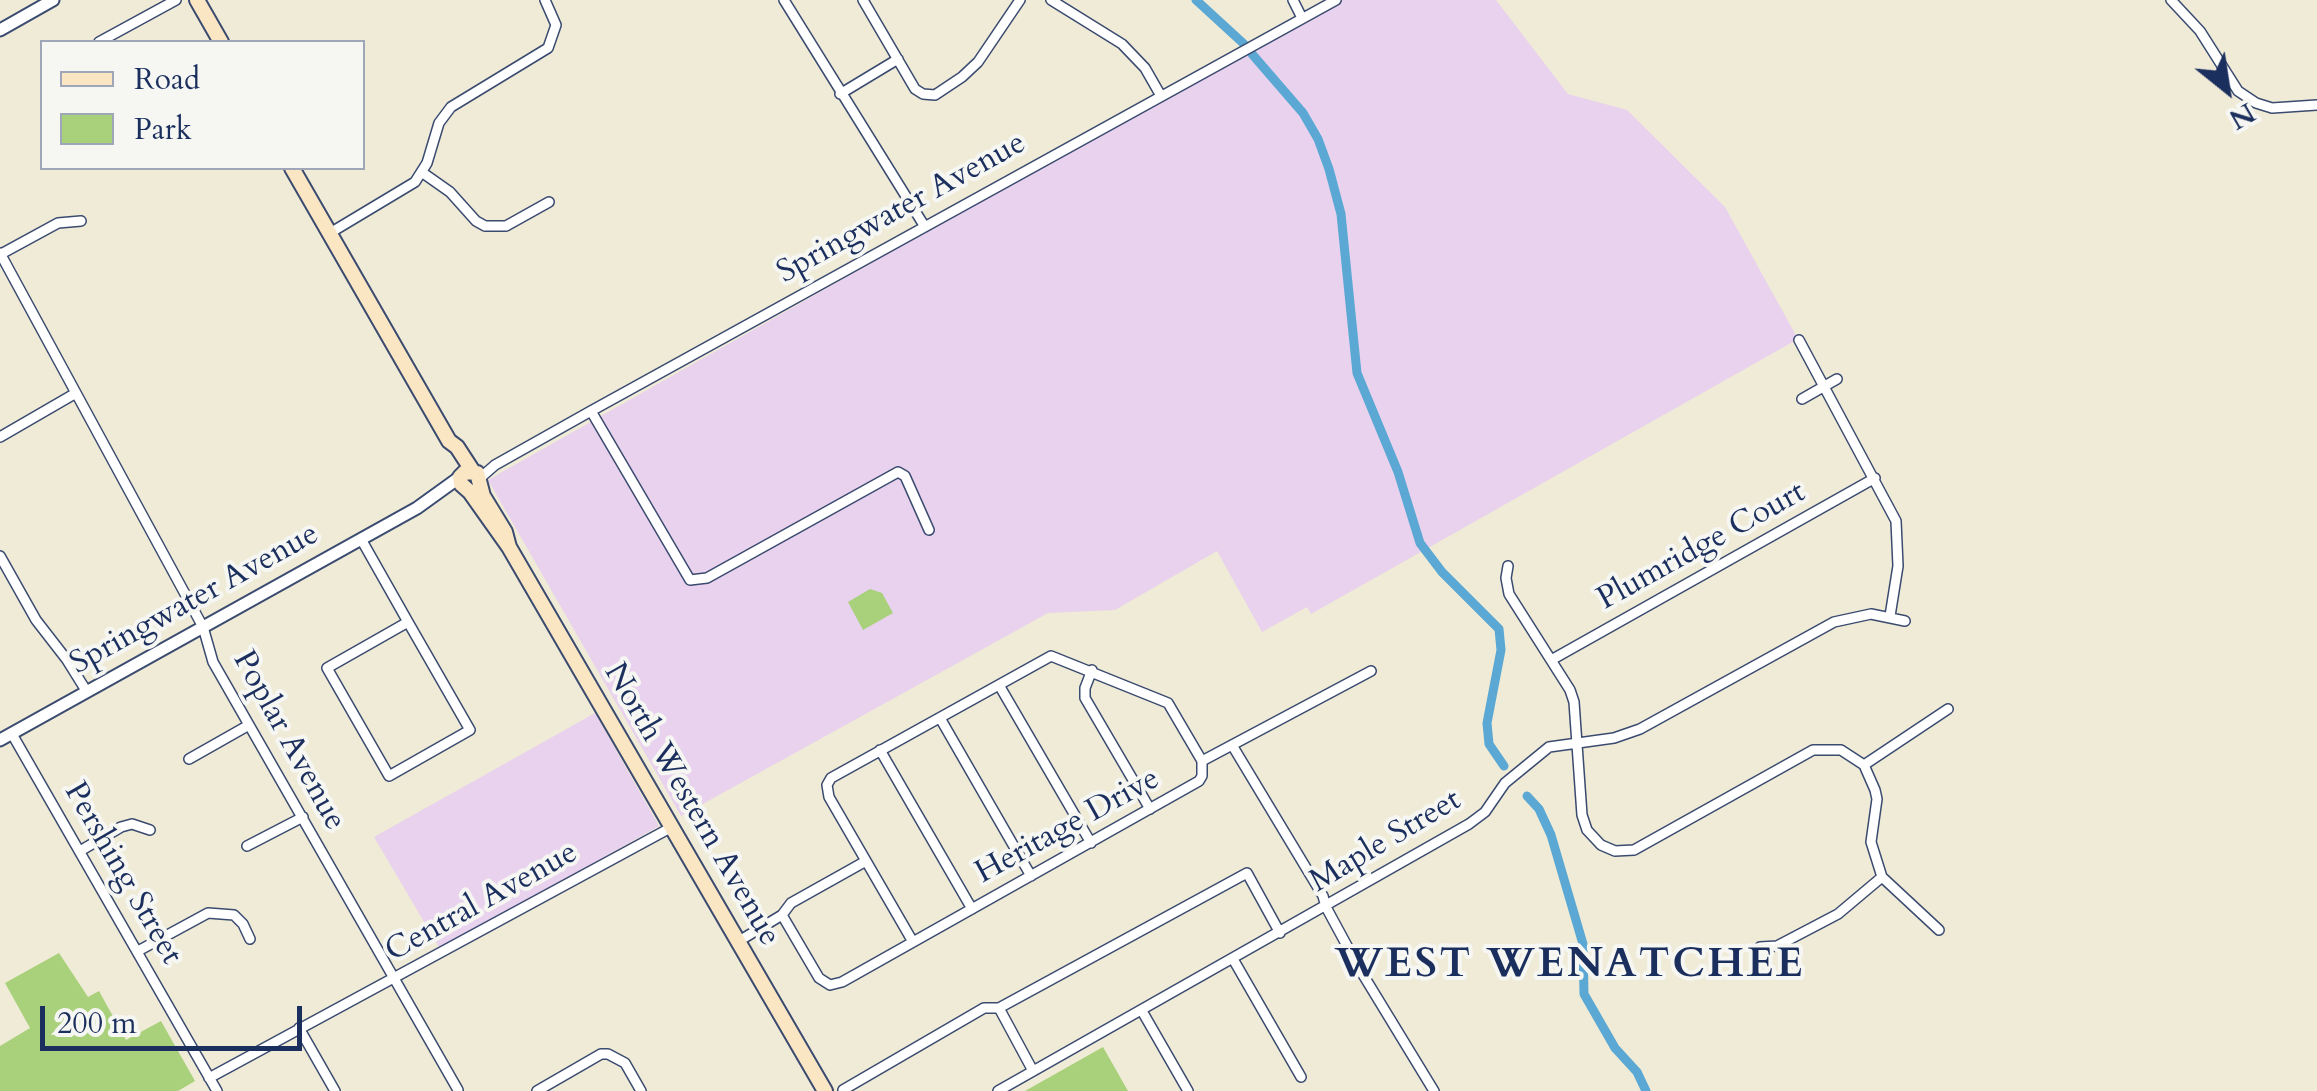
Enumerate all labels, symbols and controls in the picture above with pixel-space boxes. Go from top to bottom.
legend [40,40,365,170]
north arrow [2177,40,2277,140]
text: Road [134,59,200,100]
text: N [2222,93,2262,139]
text: Park [134,109,192,150]
street label: Springwater Avenue [771,125,1033,293]
street label: Plumridge Court [1591,474,1813,620]
street label: Springwater Avenue [64,516,326,684]
street label: Poplar Avenue [223,645,353,837]
street label: North Western Avenue [594,657,788,953]
street label: Heritage Drive [969,761,1167,893]
street label: Pershing Street [54,776,190,972]
street label: Maple Street [1304,782,1468,902]
street label: Central Avenue [379,835,585,971]
district label: WEST WENATCHEE [1335,941,1805,991]
scale bar [45,986,308,1048]
text: 200 m [57,1003,137,1044]

